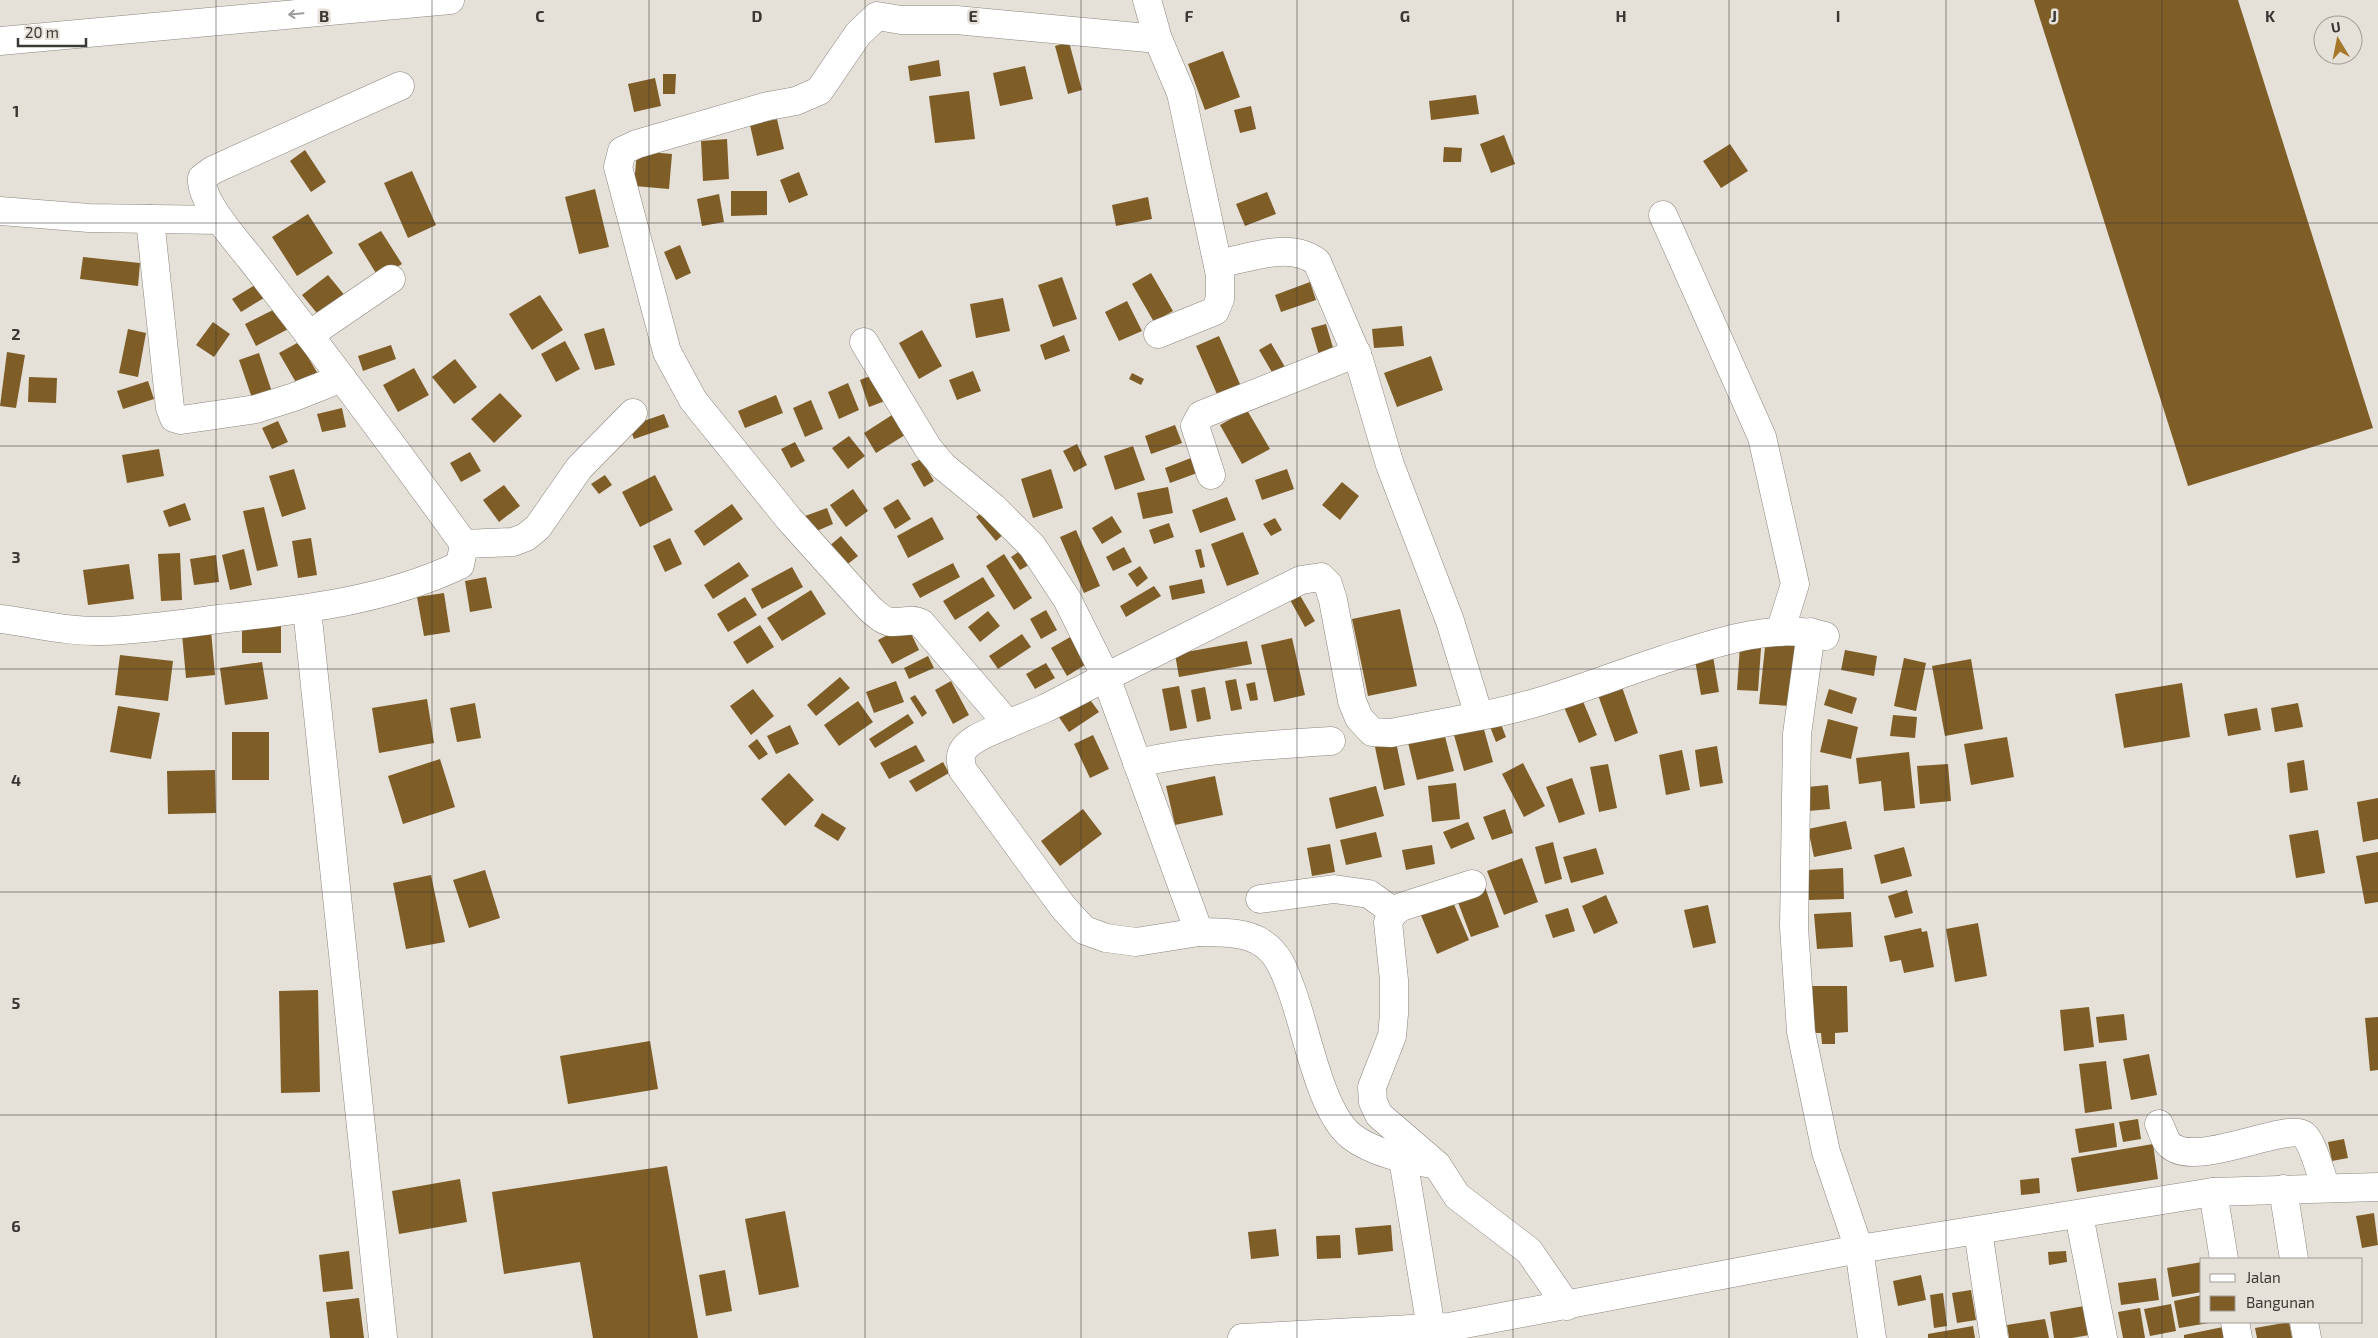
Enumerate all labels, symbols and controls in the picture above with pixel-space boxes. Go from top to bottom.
text: B [319,6,329,25]
text: C [535,6,545,25]
text: D [752,6,763,25]
text: E [968,6,978,25]
text: F [1185,6,1194,25]
text: G [1400,6,1410,25]
text: H [1615,6,1627,25]
text: I [1836,6,1840,25]
text: J [2051,6,2057,25]
text: K [2265,6,2276,25]
one-way arrow [289,9,305,19]
scale bar [18,15,85,47]
north arrow [2313,15,2363,65]
text: U [2329,17,2342,36]
text: 20 m [25,23,59,41]
text: 1 [13,101,19,120]
text: 2 [11,324,21,343]
text: 3 [11,547,21,566]
text: 4 [11,770,21,789]
text: 5 [12,993,21,1012]
text: 6 [11,1216,21,1235]
legend [2200,1258,2363,1323]
text: Jalan [2246,1268,2281,1286]
text: Bangunan [2246,1293,2315,1311]

